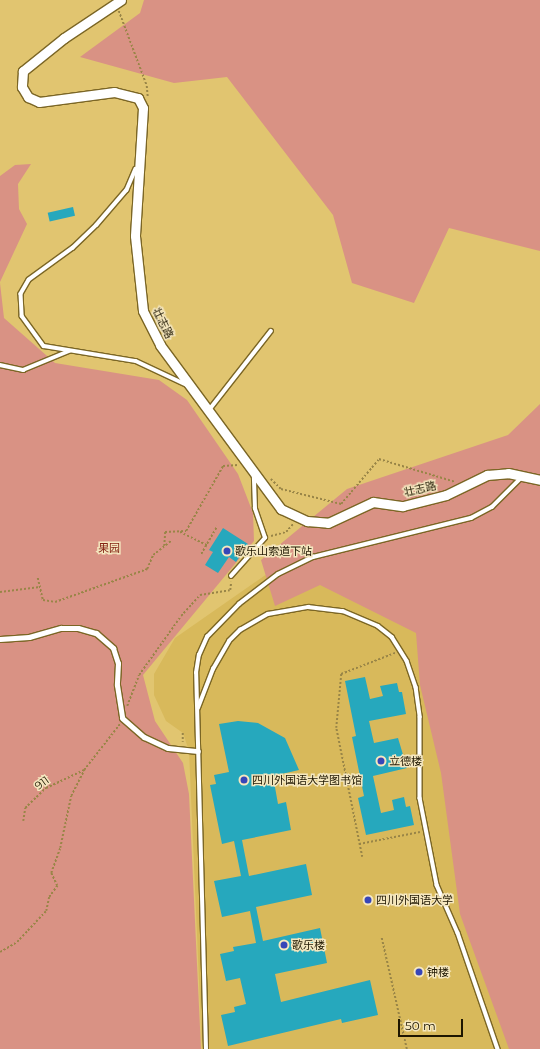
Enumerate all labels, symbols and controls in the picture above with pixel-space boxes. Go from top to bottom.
street label: 壮志路 [150,305,176,341]
street label: 壮志路 [402,479,438,499]
park label: 果园 [98,541,120,555]
place label: 歌乐山索道下站 [235,544,312,558]
marker: 歌乐山索道下站 [222,546,232,556]
place label: 立德楼 [389,754,422,768]
marker: 立德楼 [376,756,386,766]
street label: 911 [32,773,52,793]
place label: 四川外国语大学图书馆 [252,773,362,787]
marker: 四川外国语大学图书馆 [239,775,249,785]
place label: 四川外国语大学 [376,893,453,907]
marker: 四川外国语大学 [363,895,373,905]
place label: 歌乐楼 [292,938,325,952]
marker: 歌乐楼 [279,940,289,950]
place label: 钟楼 [427,965,449,979]
marker: 钟楼 [414,967,424,977]
scale bar [400,1011,465,1037]
text: 50 m [405,1018,436,1033]

